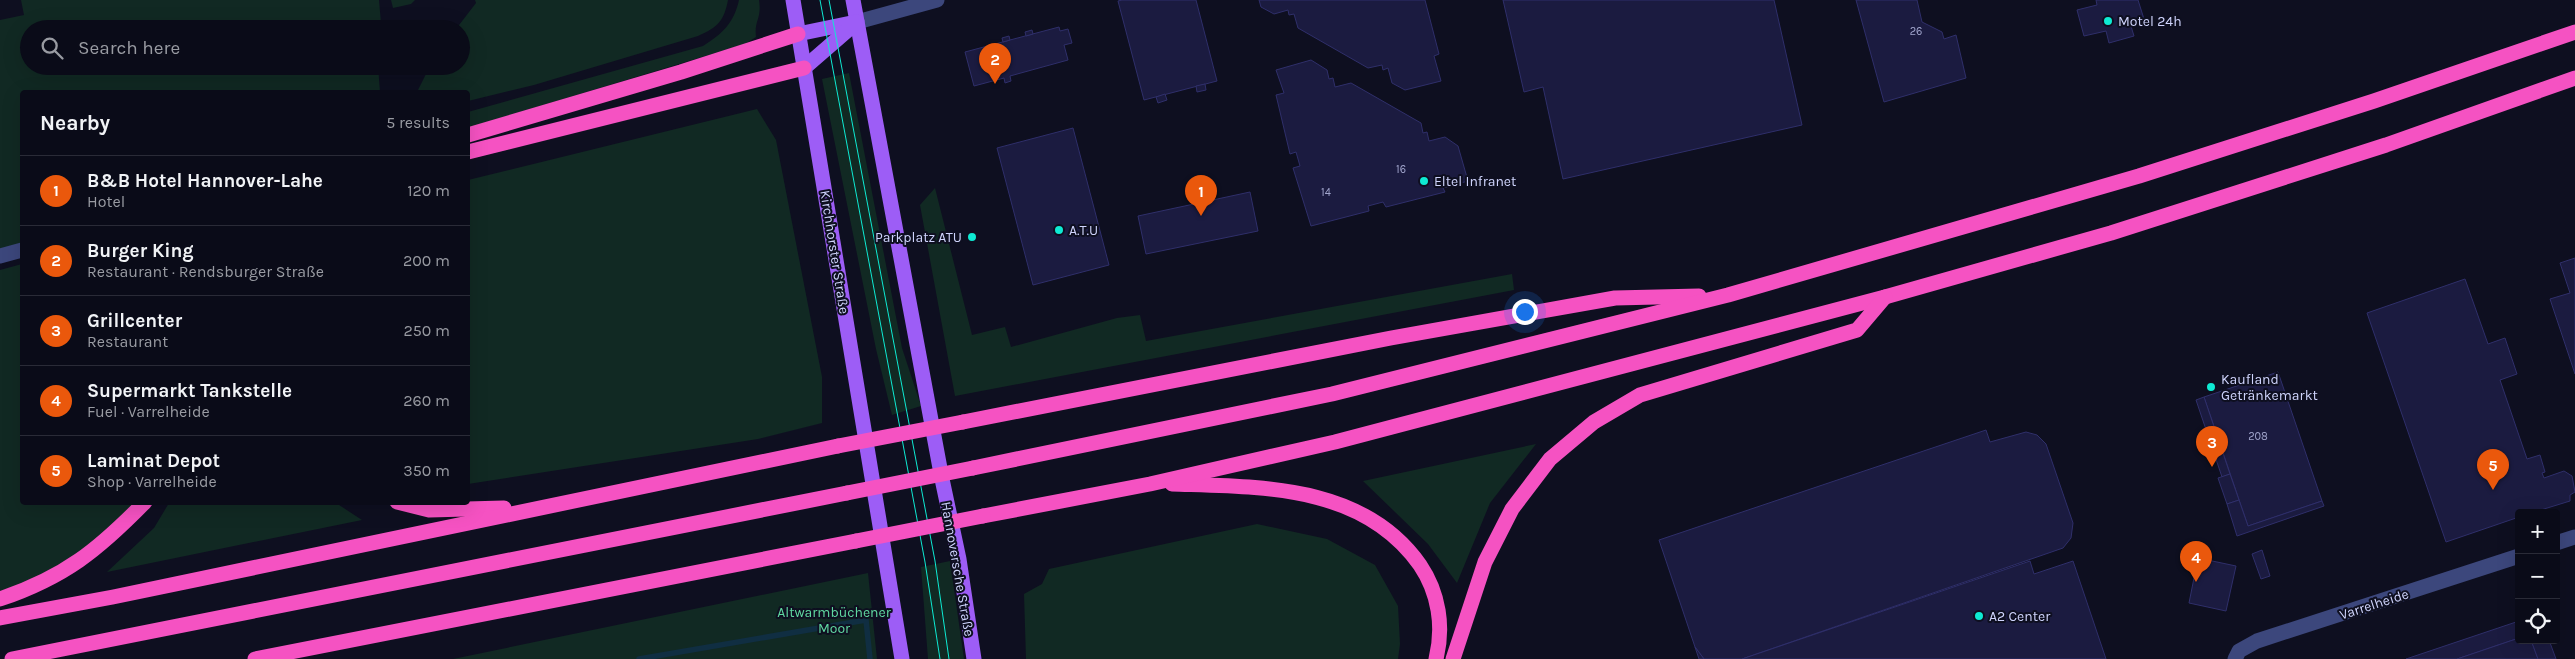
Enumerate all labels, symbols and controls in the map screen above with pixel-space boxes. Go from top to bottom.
place label: Motel 24h [2118,13,2182,30]
marker: Motel 24h [2102,15,2114,27]
search box [20,20,470,75]
house number: 26 [1910,25,1922,38]
icon: search [38,34,66,62]
text: Search here [78,37,180,59]
pin: 2 [979,43,1011,84]
text: Nearby [40,111,110,135]
text: 5 results [386,113,450,132]
house number: 16 [1396,163,1406,176]
text: B&B Hotel Hannover-Lahe [87,170,323,192]
place label: Eltel Infranet [1434,173,1516,190]
pin: 1 [1185,175,1217,216]
marker: Eltel Infranet [1418,175,1430,187]
text: 1 [53,181,59,200]
text: 120 m [407,181,450,200]
house number: 14 [1321,186,1331,199]
street label: Kirchhorster Straße [816,189,853,315]
text: Hotel [87,192,125,211]
place label: A.T.U [1069,222,1098,239]
marker: A.T.U [1053,224,1065,236]
place label: Parkplatz ATU [875,229,962,246]
marker: Parkplatz ATU [966,231,978,243]
text: Burger King [87,240,193,262]
text: 2 [51,251,61,270]
text: 200 m [403,251,450,270]
text: Restaurant · Rendsburger Straße [87,262,324,281]
your location [1512,299,1538,325]
text: Grillcenter [87,310,182,332]
text: 3 [51,321,61,340]
text: 250 m [403,321,450,340]
text: Restaurant [87,332,168,351]
place label: Kaufland Getränkemarkt [2221,371,2318,404]
text: Supermarkt Tankstelle [87,380,292,402]
marker: Kaufland Getränkemarkt [2205,381,2217,393]
text: 4 [51,391,61,410]
text: 260 m [403,391,450,410]
text: Fuel · Varrelheide [87,402,210,421]
pin: 3 [2196,426,2228,467]
house number: 208 [2248,430,2268,443]
pin: 5 [2477,449,2509,490]
text: Laminat Depot [87,450,220,472]
text: 5 [51,461,61,480]
text: 350 m [403,461,450,480]
text: Shop · Varrelheide [87,472,217,491]
street label: Hannoversche Straße [937,500,978,638]
map controls [2515,509,2560,644]
button: + [2515,509,2560,554]
pin: 4 [2180,541,2212,582]
button: − [2515,554,2560,599]
street label: Varrelheide [2337,585,2411,624]
button: locate [2515,599,2560,644]
park label: Altwarmbüchener Moor [777,604,892,637]
place label: A2 Center [1989,608,2051,625]
marker: A2 Center [1973,610,1985,622]

